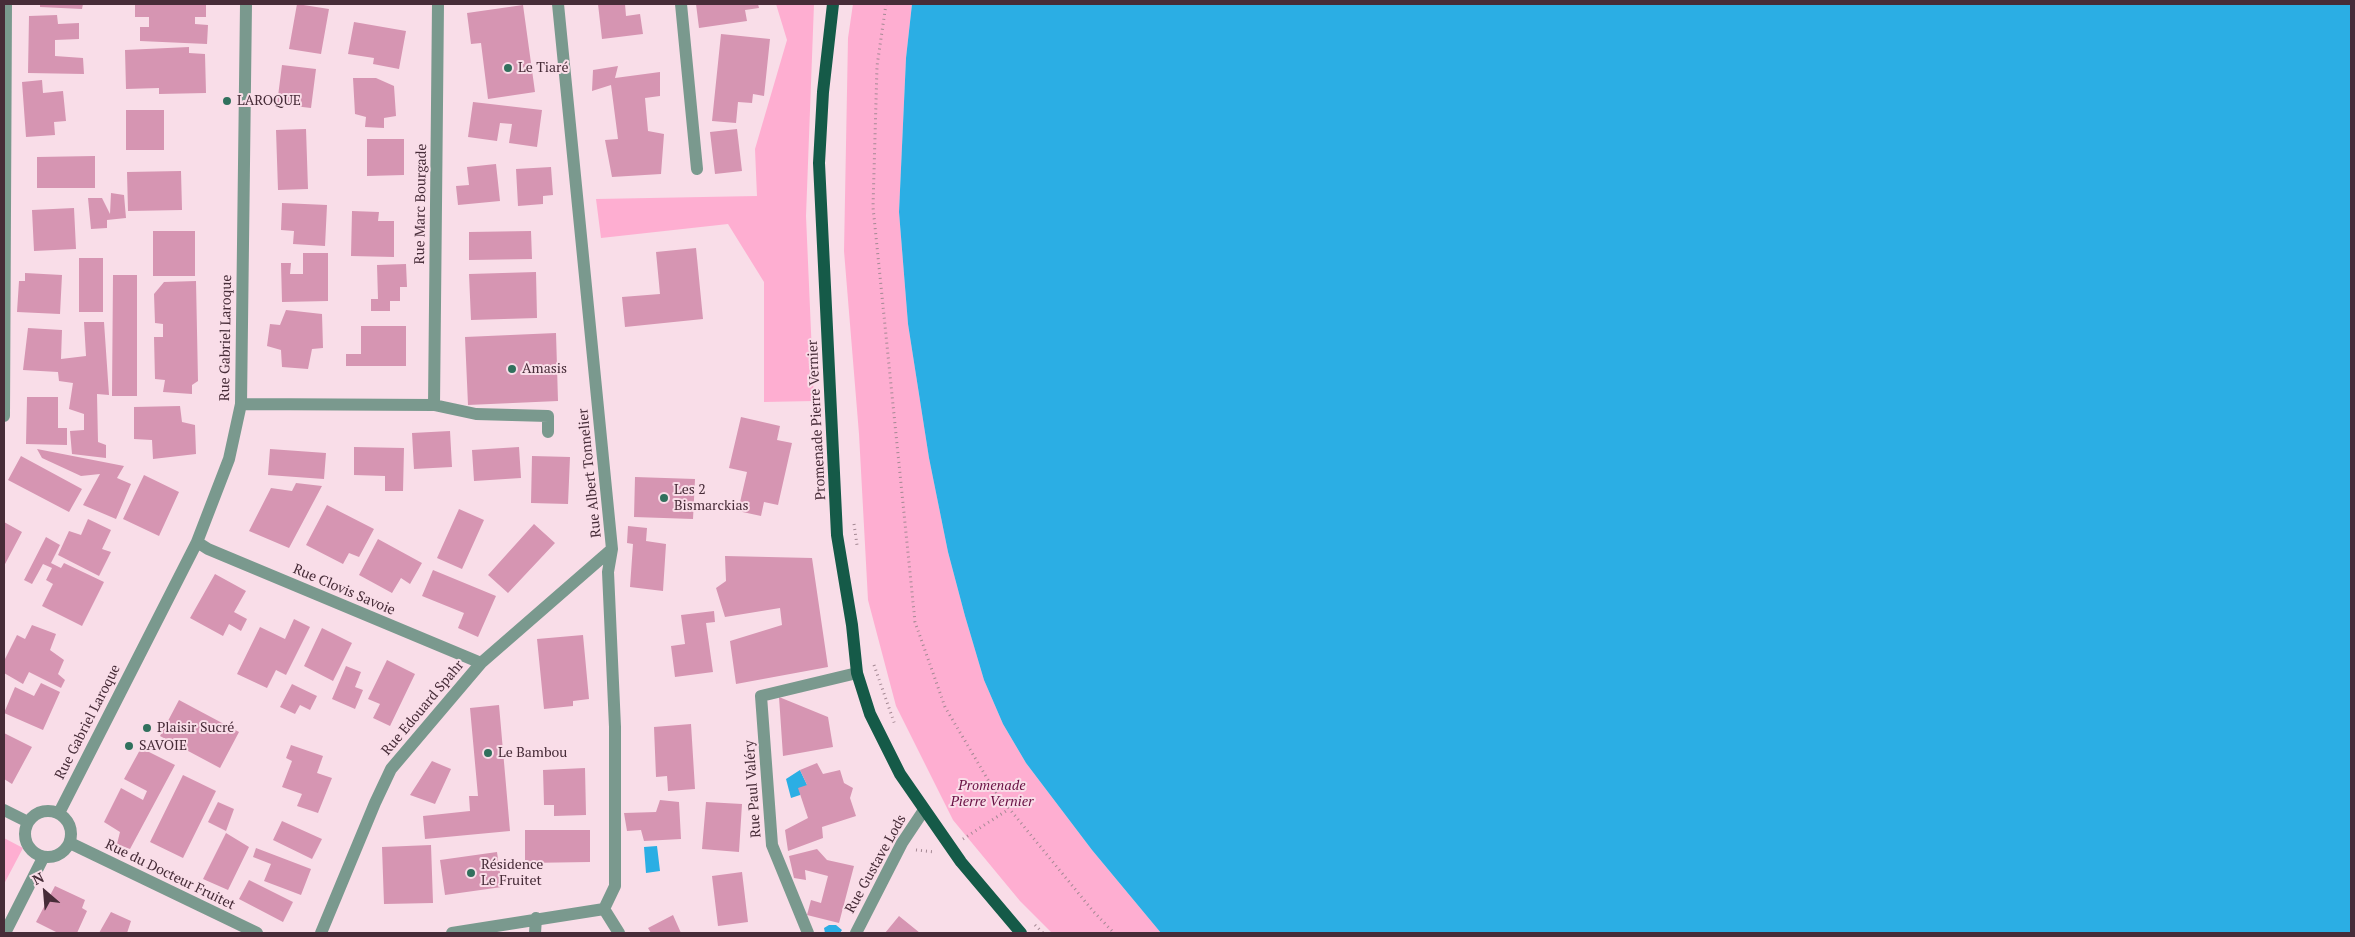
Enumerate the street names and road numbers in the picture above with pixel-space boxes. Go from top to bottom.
street label: Rue Marc Bourgade [412,143,430,265]
street label: Rue Gabriel Laroque [216,275,236,401]
street label: Promenade Pierre Vernier [804,339,830,501]
street label: Rue Albert Tonnelier [575,408,605,538]
street label: Rue Clovis Savoie [290,561,398,619]
street label: Rue Edouard Spahr [378,657,468,759]
street label: Rue Gabriel Laroque [52,662,124,782]
street label: Rue Paul Valéry [741,740,765,838]
street label: Rue Gustave Lods [842,812,910,916]
street label: Rue du Docteur Fruitet [102,836,238,914]

